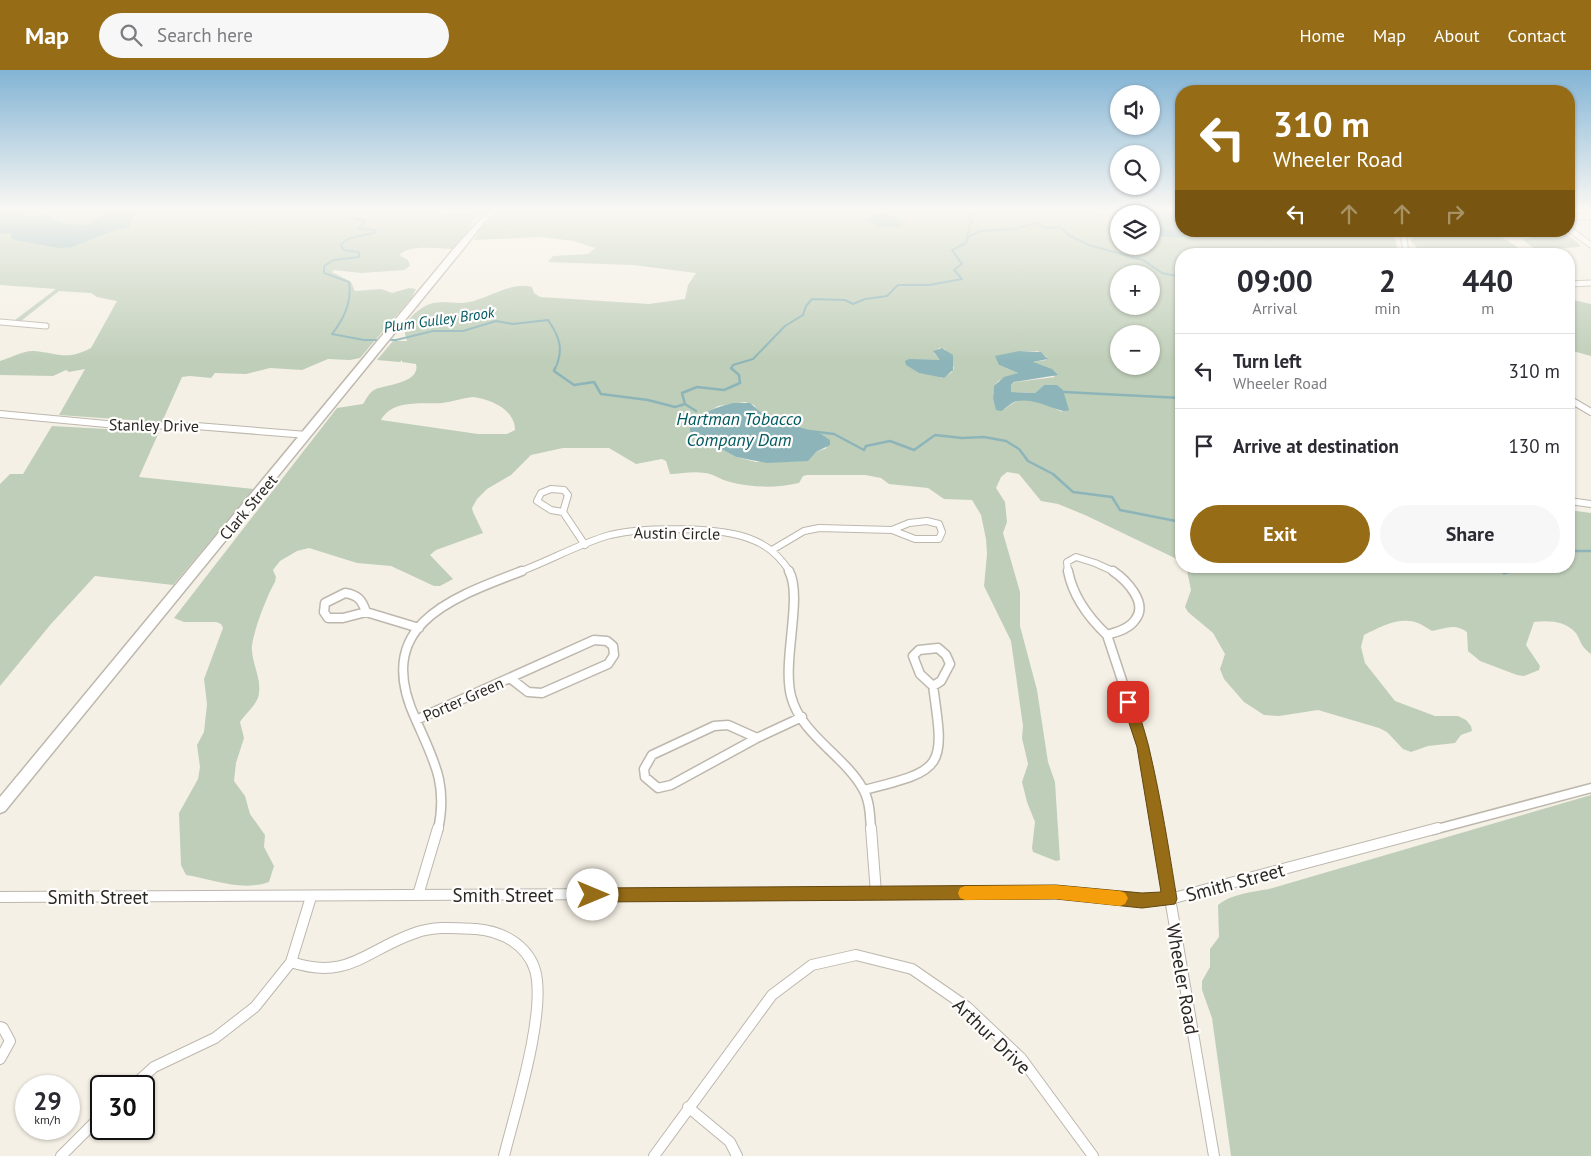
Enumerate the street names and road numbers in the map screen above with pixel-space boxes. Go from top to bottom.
street label: Stanley Drive [109,414,199,436]
street label: Clark Street [215,470,282,544]
street label: Austin Circle [634,522,720,544]
street label: Porter Green [420,672,506,726]
street label: Smith Street [1183,857,1287,907]
street label: Smith Street [452,883,554,907]
street label: Smith Street [47,885,149,909]
street label: Wheeler Road [1161,922,1205,1036]
street label: Arthur Drive [948,993,1036,1079]

